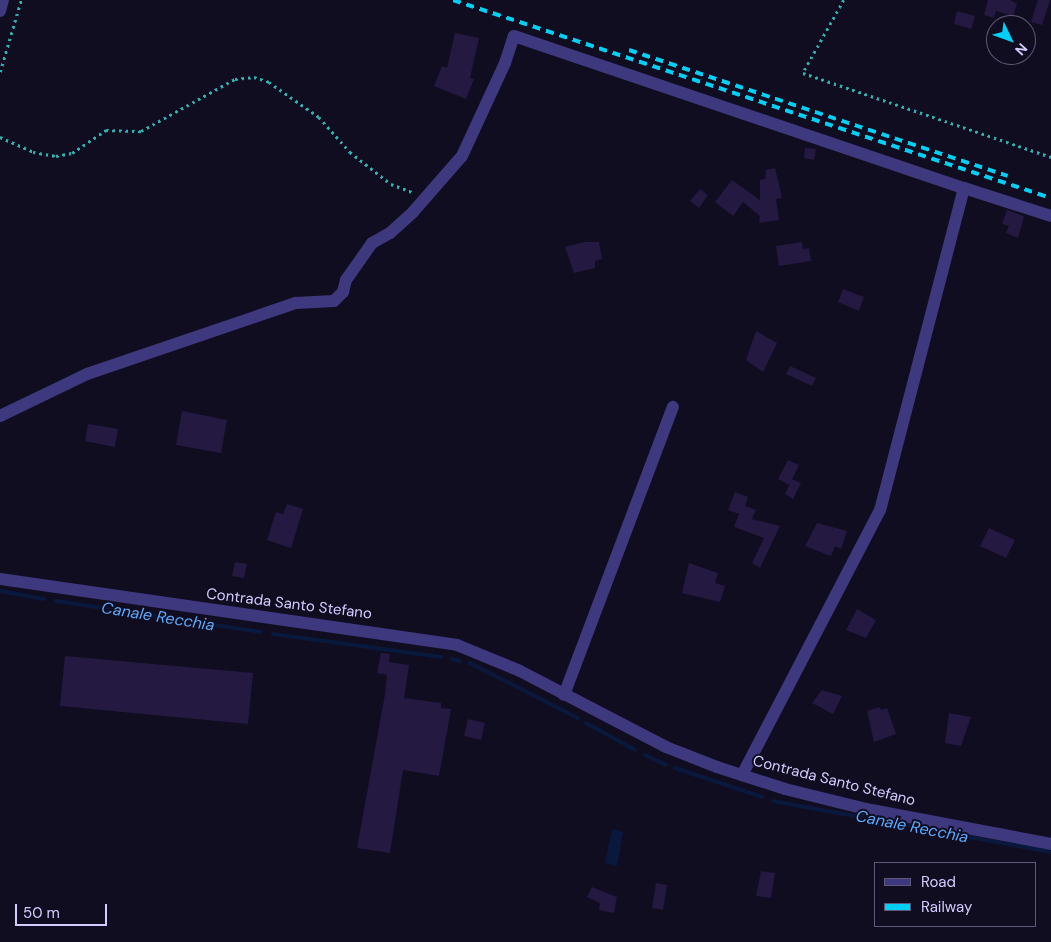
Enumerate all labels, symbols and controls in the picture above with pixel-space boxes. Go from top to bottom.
north arrow [986,15,1036,65]
text: N [1011,40,1032,59]
street label: Contrada Santo Stefano [205,585,373,623]
water label: Canale Recchia [100,599,216,635]
street label: Contrada Santo Stefano [751,752,917,810]
water label: Canale Recchia [854,807,970,847]
legend [874,862,1036,927]
text: Road [921,872,956,892]
scale bar [18,894,110,926]
text: Railway [921,897,972,917]
text: 50 m [23,903,60,923]

